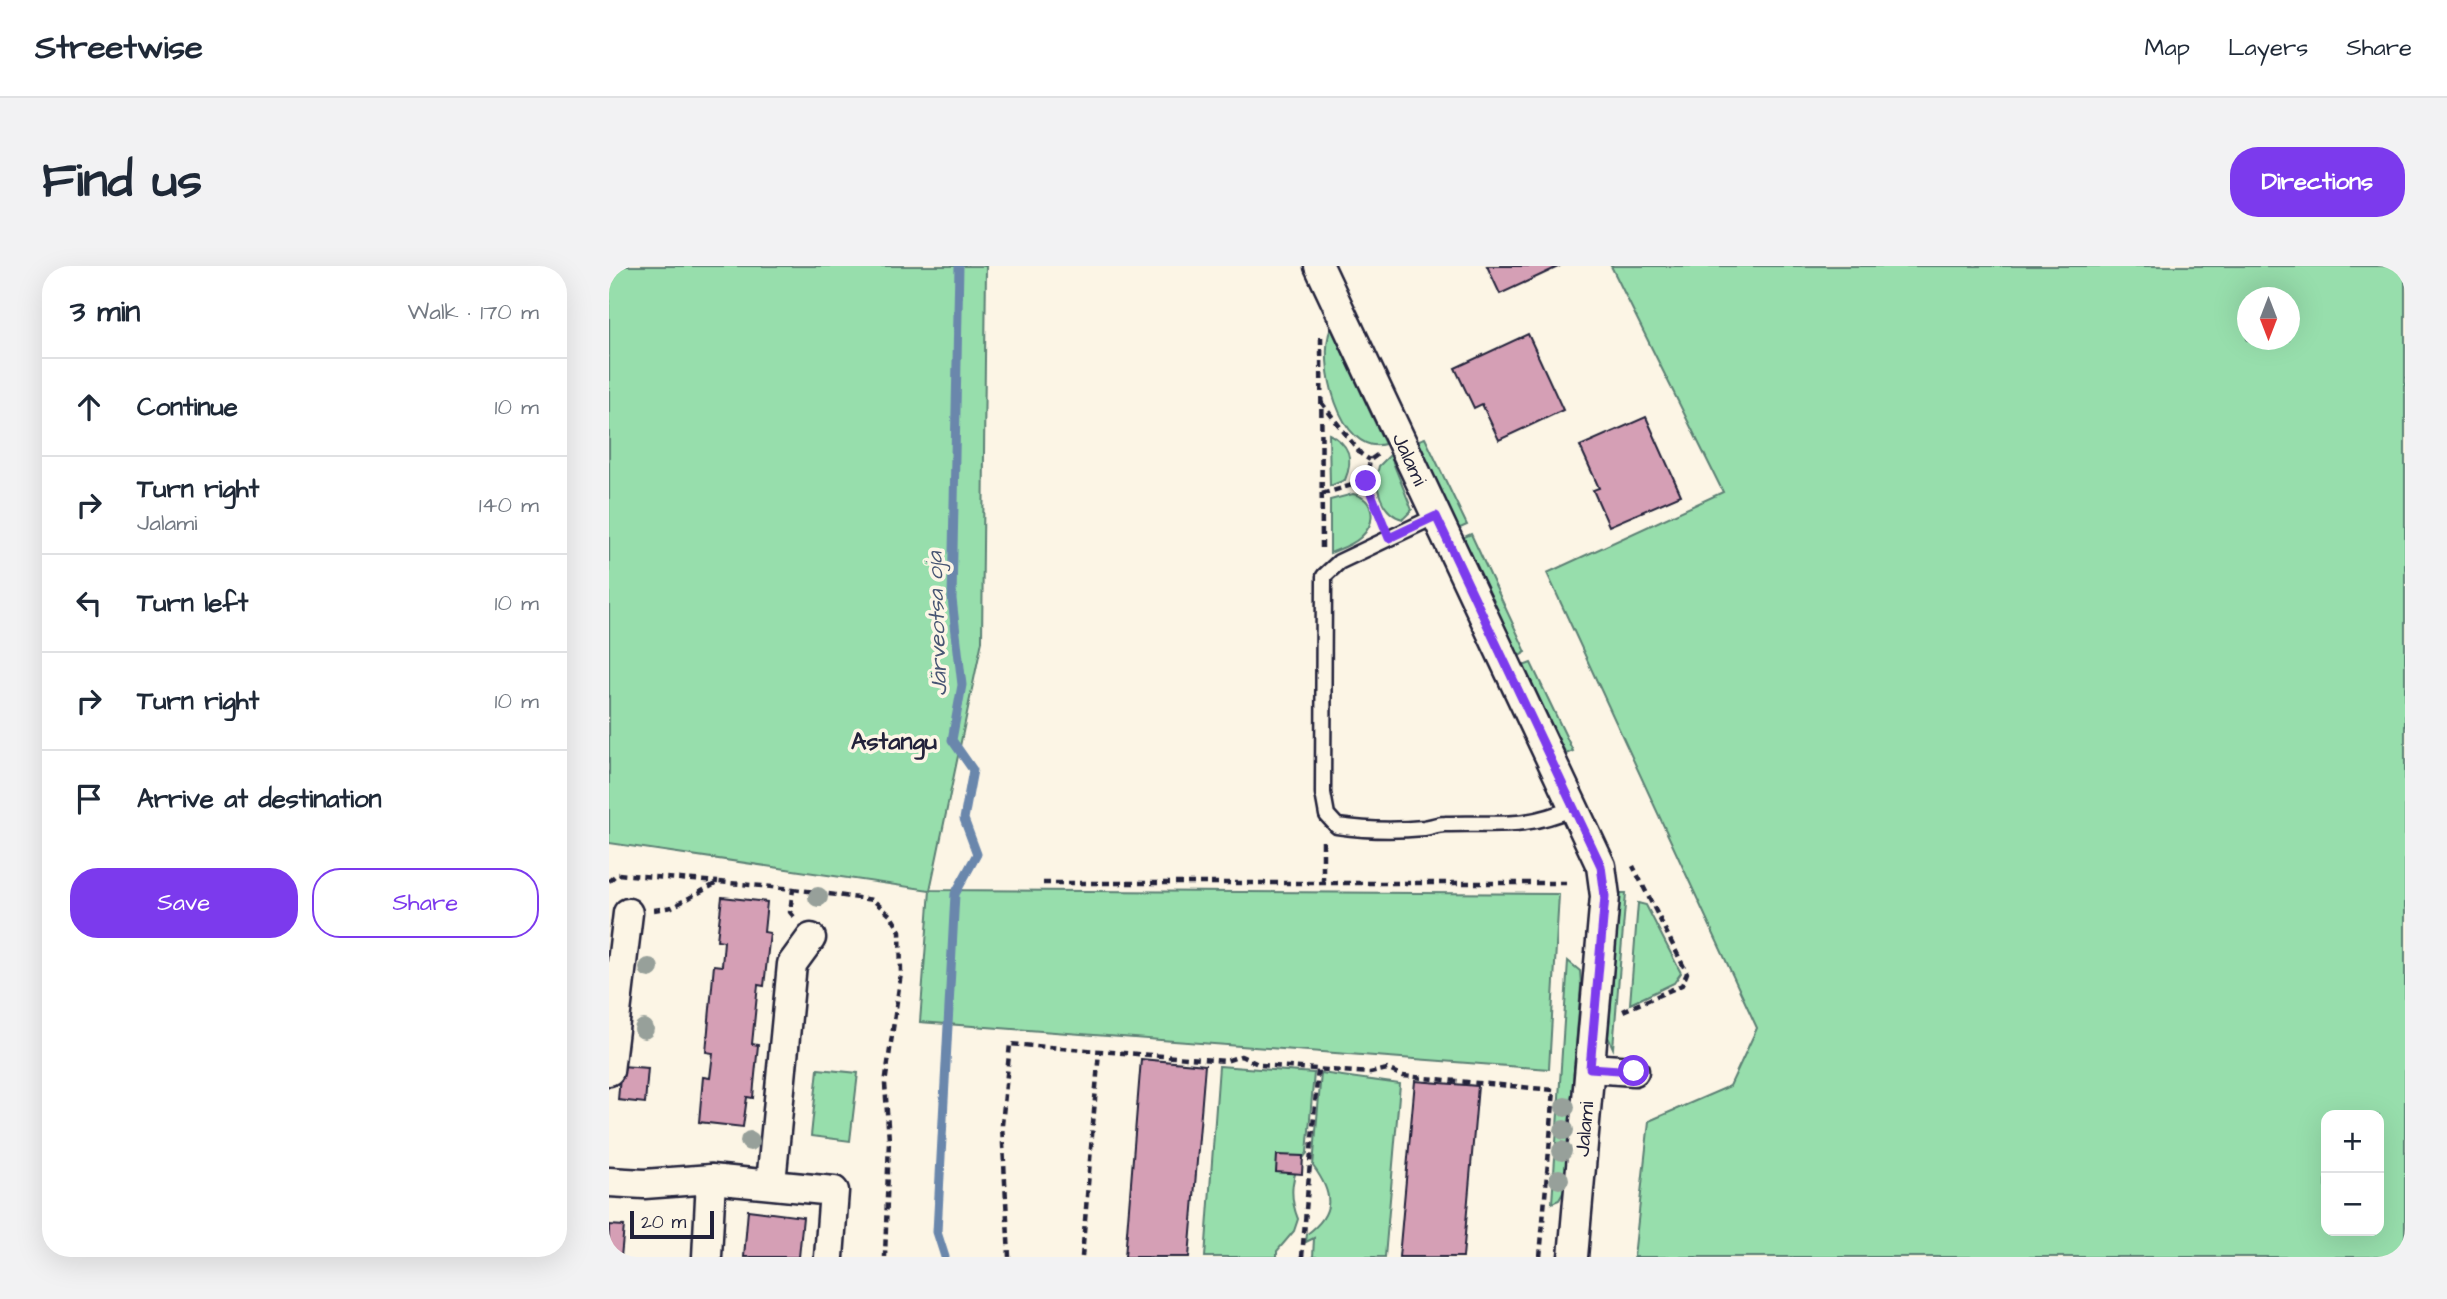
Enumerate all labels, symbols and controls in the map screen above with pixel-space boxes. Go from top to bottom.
text: Streetwise [35,25,203,71]
text: Map [2145,31,2190,65]
text: Layers [2228,31,2308,65]
text: Share [2346,31,2412,65]
button: Directions [2230,147,2405,217]
text: Find us [42,148,202,216]
north arrow [2237,287,2300,350]
text: 3 min [70,291,140,333]
text: Walk · 170 m [408,296,539,328]
icon: ahead [70,388,108,426]
text: Continue [137,389,238,425]
text: 10 m [494,391,539,423]
street label: Jalami [1385,428,1434,490]
route end [1350,465,1381,496]
text: Turn right [137,471,259,507]
icon: right [70,486,108,524]
text: 140 m [479,489,539,521]
text: Jalami [137,507,198,539]
water label: Järveotsa oja [918,550,956,697]
icon: left [70,584,108,622]
text: Turn left [137,585,248,621]
text: 10 m [494,587,539,619]
icon: right [70,682,108,720]
text: Turn right [137,683,259,719]
text: 10 m [494,685,539,717]
district label: Astangu [851,725,937,760]
icon: arrive [70,780,108,818]
text: Arrive at destination [137,781,382,817]
button: Save [70,868,298,938]
button: Share [312,868,539,938]
route start [1618,1055,1649,1086]
street label: Jalami [1568,1100,1601,1158]
map controls [2321,1110,2384,1236]
button: + [2321,1110,2384,1173]
button: − [2321,1173,2384,1236]
scale bar [630,1208,714,1240]
text: 20 m [641,1209,686,1236]

